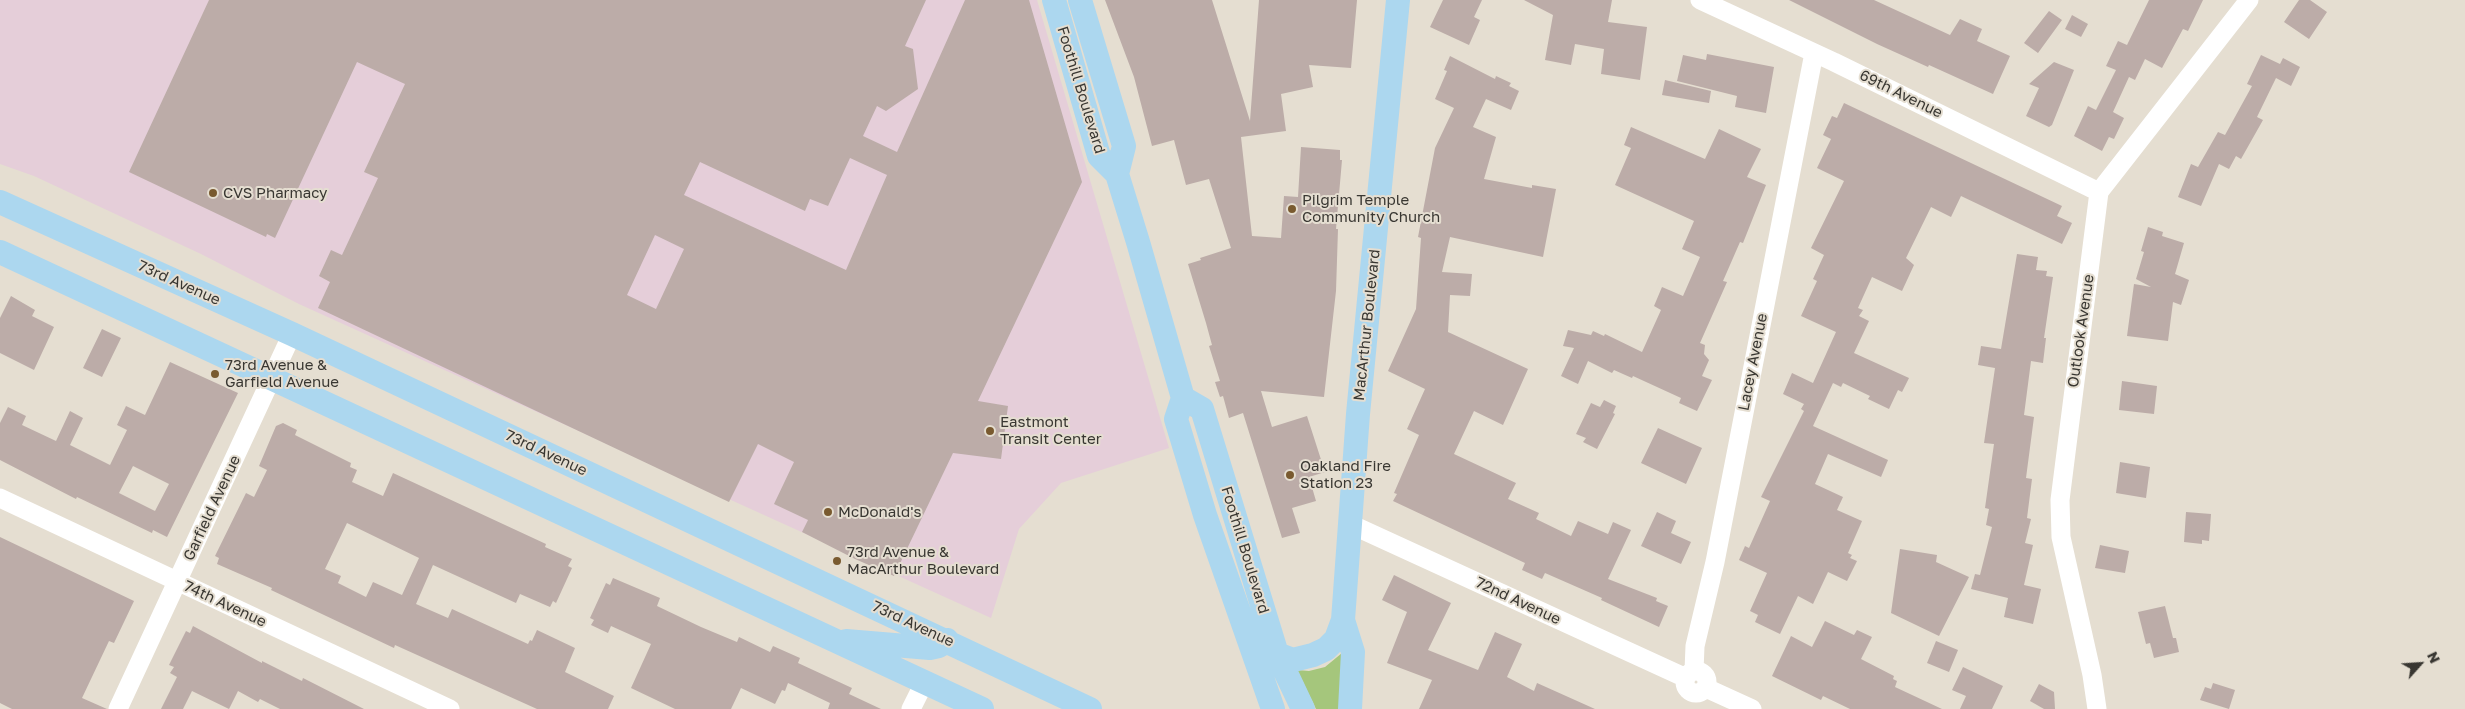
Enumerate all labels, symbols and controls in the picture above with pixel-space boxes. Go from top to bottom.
street label: Foothill Boulevard [1053,24,1109,156]
street label: 69th Avenue [1857,66,1945,122]
place label: CVS Pharmacy [223,184,327,202]
marker: CVS Pharmacy [207,187,219,199]
place label: Pilgrim Temple Community Church [1302,191,1440,226]
marker: Pilgrim Temple Community Church [1286,203,1298,215]
street label: MacArthur Boulevard [1350,248,1384,402]
street label: 73rd Avenue [135,257,223,309]
street label: Outlook Avenue [2064,273,2098,389]
street label: Lacey Avenue [1735,312,1771,412]
place label: 73rd Avenue & Garfield Avenue [225,356,339,391]
marker: 73rd Avenue & Garfield Avenue [209,368,221,380]
place label: Eastmont Transit Center [1000,413,1102,448]
marker: Eastmont Transit Center [984,425,996,437]
street label: 73rd Avenue [502,426,590,480]
street label: Garfield Avenue [180,453,244,563]
place label: Oakland Fire Station 23 [1300,457,1391,492]
marker: Oakland Fire Station 23 [1284,469,1296,481]
street label: Foothill Boulevard [1217,484,1273,616]
place label: McDonald's [838,503,921,521]
marker: McDonald's [822,506,834,518]
place label: 73rd Avenue & MacArthur Boulevard [847,543,999,578]
marker: 73rd Avenue & MacArthur Boulevard [831,555,843,567]
street label: 72nd Avenue [1473,573,1563,629]
street label: 74th Avenue [181,577,269,631]
street label: 73rd Avenue [869,597,957,651]
north arrow [2395,639,2445,689]
text: N [2424,649,2444,666]

